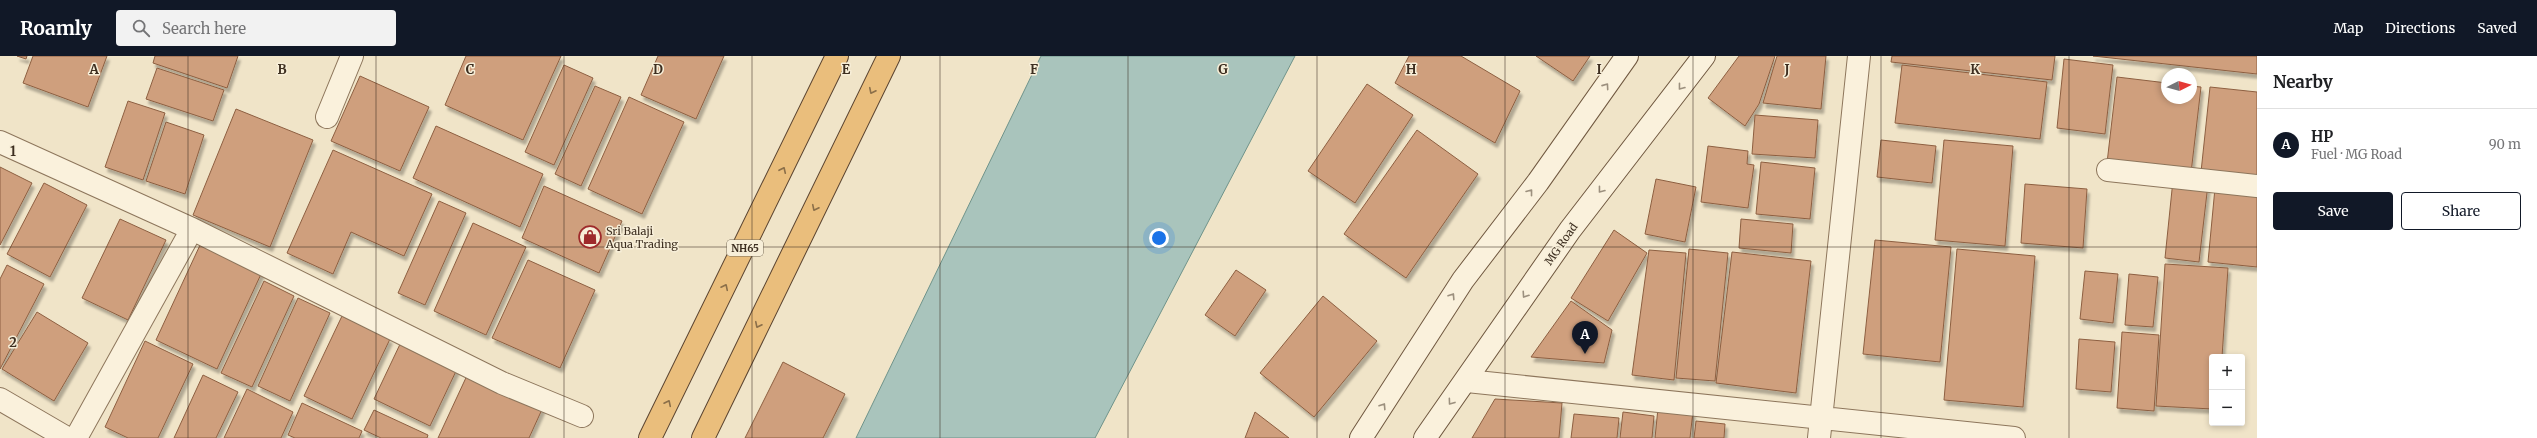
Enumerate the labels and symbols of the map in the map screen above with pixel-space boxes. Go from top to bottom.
text: A [88,61,99,78]
text: B [277,61,287,78]
text: C [466,61,475,78]
text: D [653,61,663,78]
text: E [842,61,851,78]
text: F [1030,61,1038,78]
text: G [1218,61,1228,78]
text: H [1406,61,1417,78]
text: I [1596,61,1602,78]
text: J [1783,61,1790,78]
text: K [1970,61,1980,78]
north arrow [2161,68,2197,104]
one-way arrow [1678,82,1685,89]
one-way arrow [1601,83,1609,90]
one-way arrow [869,87,877,94]
text: 1 [10,143,16,160]
one-way arrow [778,167,786,174]
one-way arrow [1599,185,1606,192]
one-way arrow [1526,190,1533,197]
one-way arrow [812,204,820,211]
street label: MG Road [1542,220,1581,268]
shop icon: Sri Balaji Aqua Trading [577,224,603,250]
place label: Sri Balaji Aqua Trading [605,224,678,251]
your location [1149,228,1169,248]
road number: NH65 [727,240,763,256]
one-way arrow [720,283,728,291]
one-way arrow [1523,291,1530,298]
one-way arrow [1448,293,1455,300]
one-way arrow [755,320,763,328]
pin: A [1572,321,1598,354]
text: 2 [9,334,17,351]
one-way arrow [1448,398,1456,405]
one-way arrow [663,400,670,407]
one-way arrow [1378,403,1385,410]

